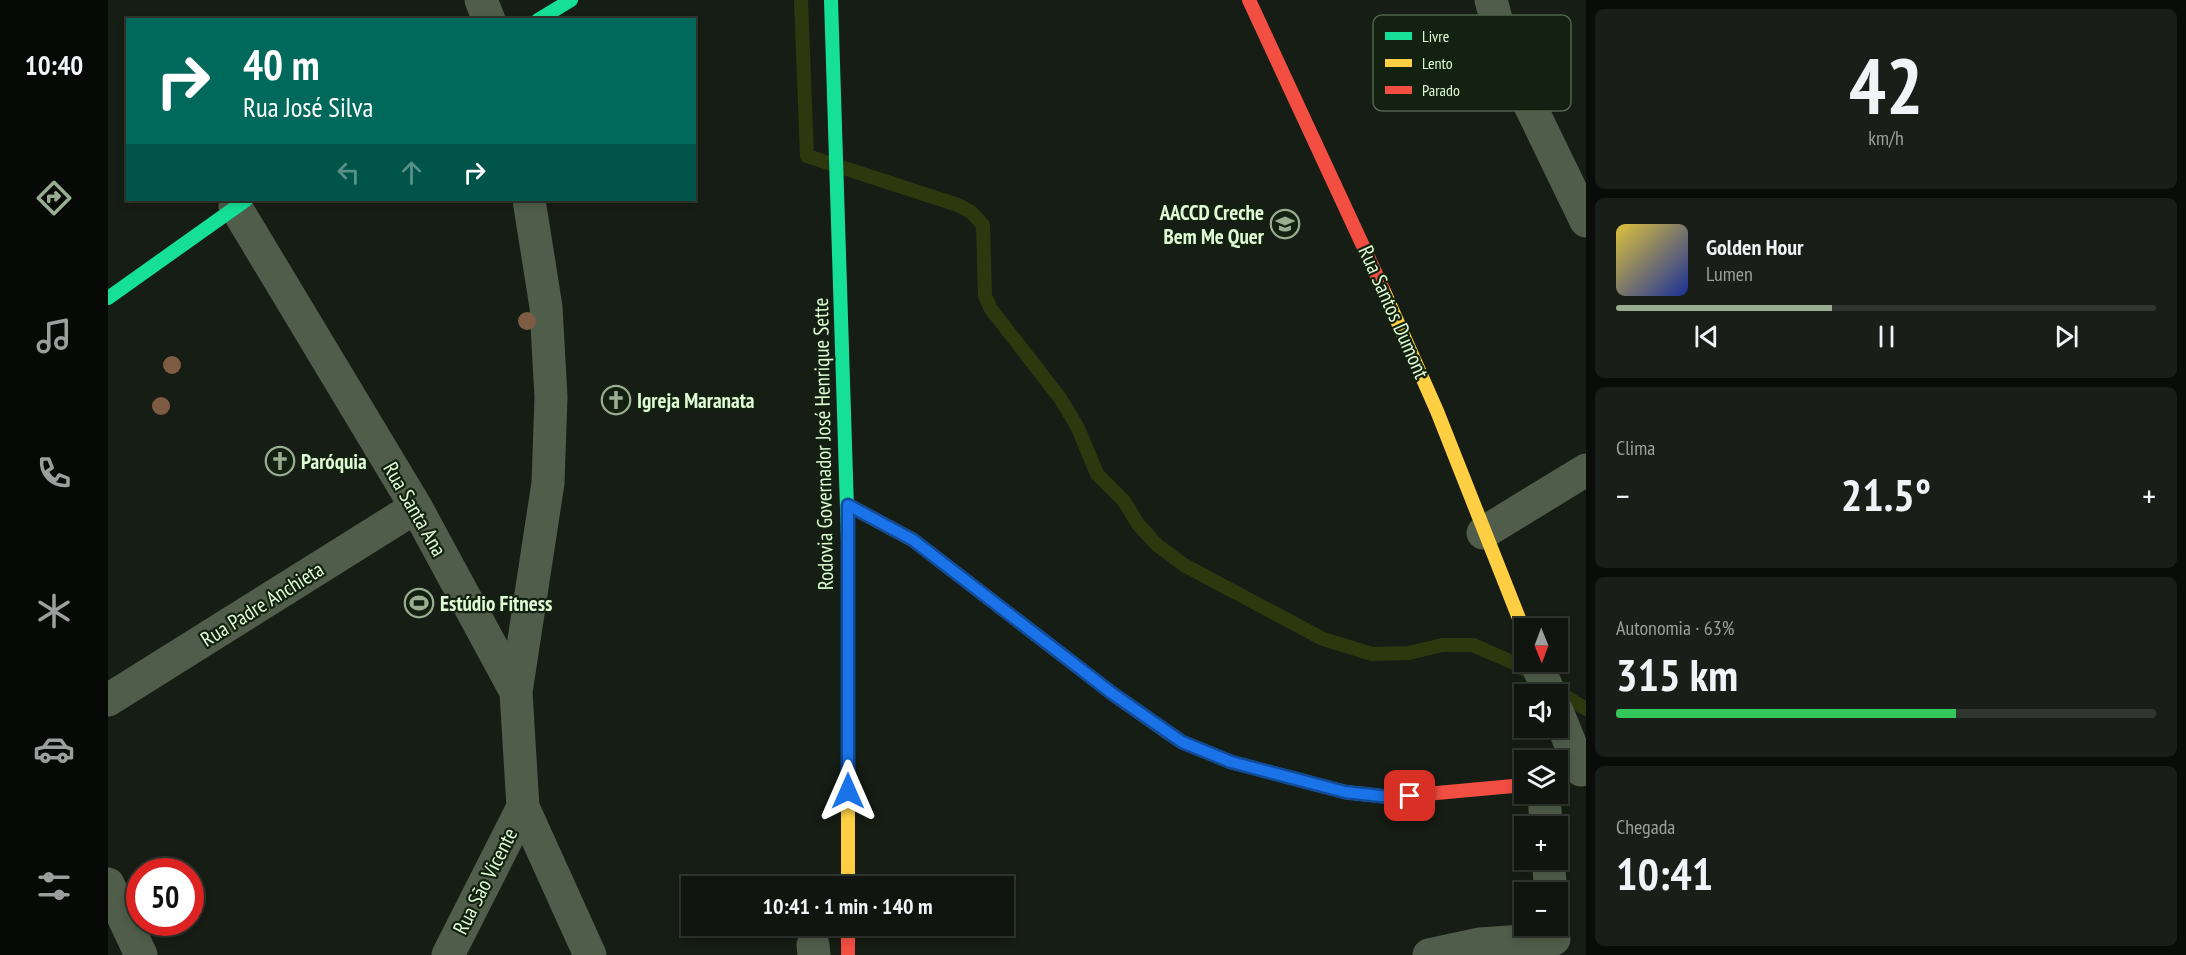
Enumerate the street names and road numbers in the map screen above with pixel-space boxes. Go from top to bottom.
street label: Rua Santos Dumont [1353,241,1435,383]
street label: Rodovia Governador José Henrique Sette [807,298,839,590]
street label: Rua Santa Ana [377,457,453,561]
street label: Rua Padre Anchieta [195,555,329,653]
street label: Rua São Vicente [447,823,523,939]

